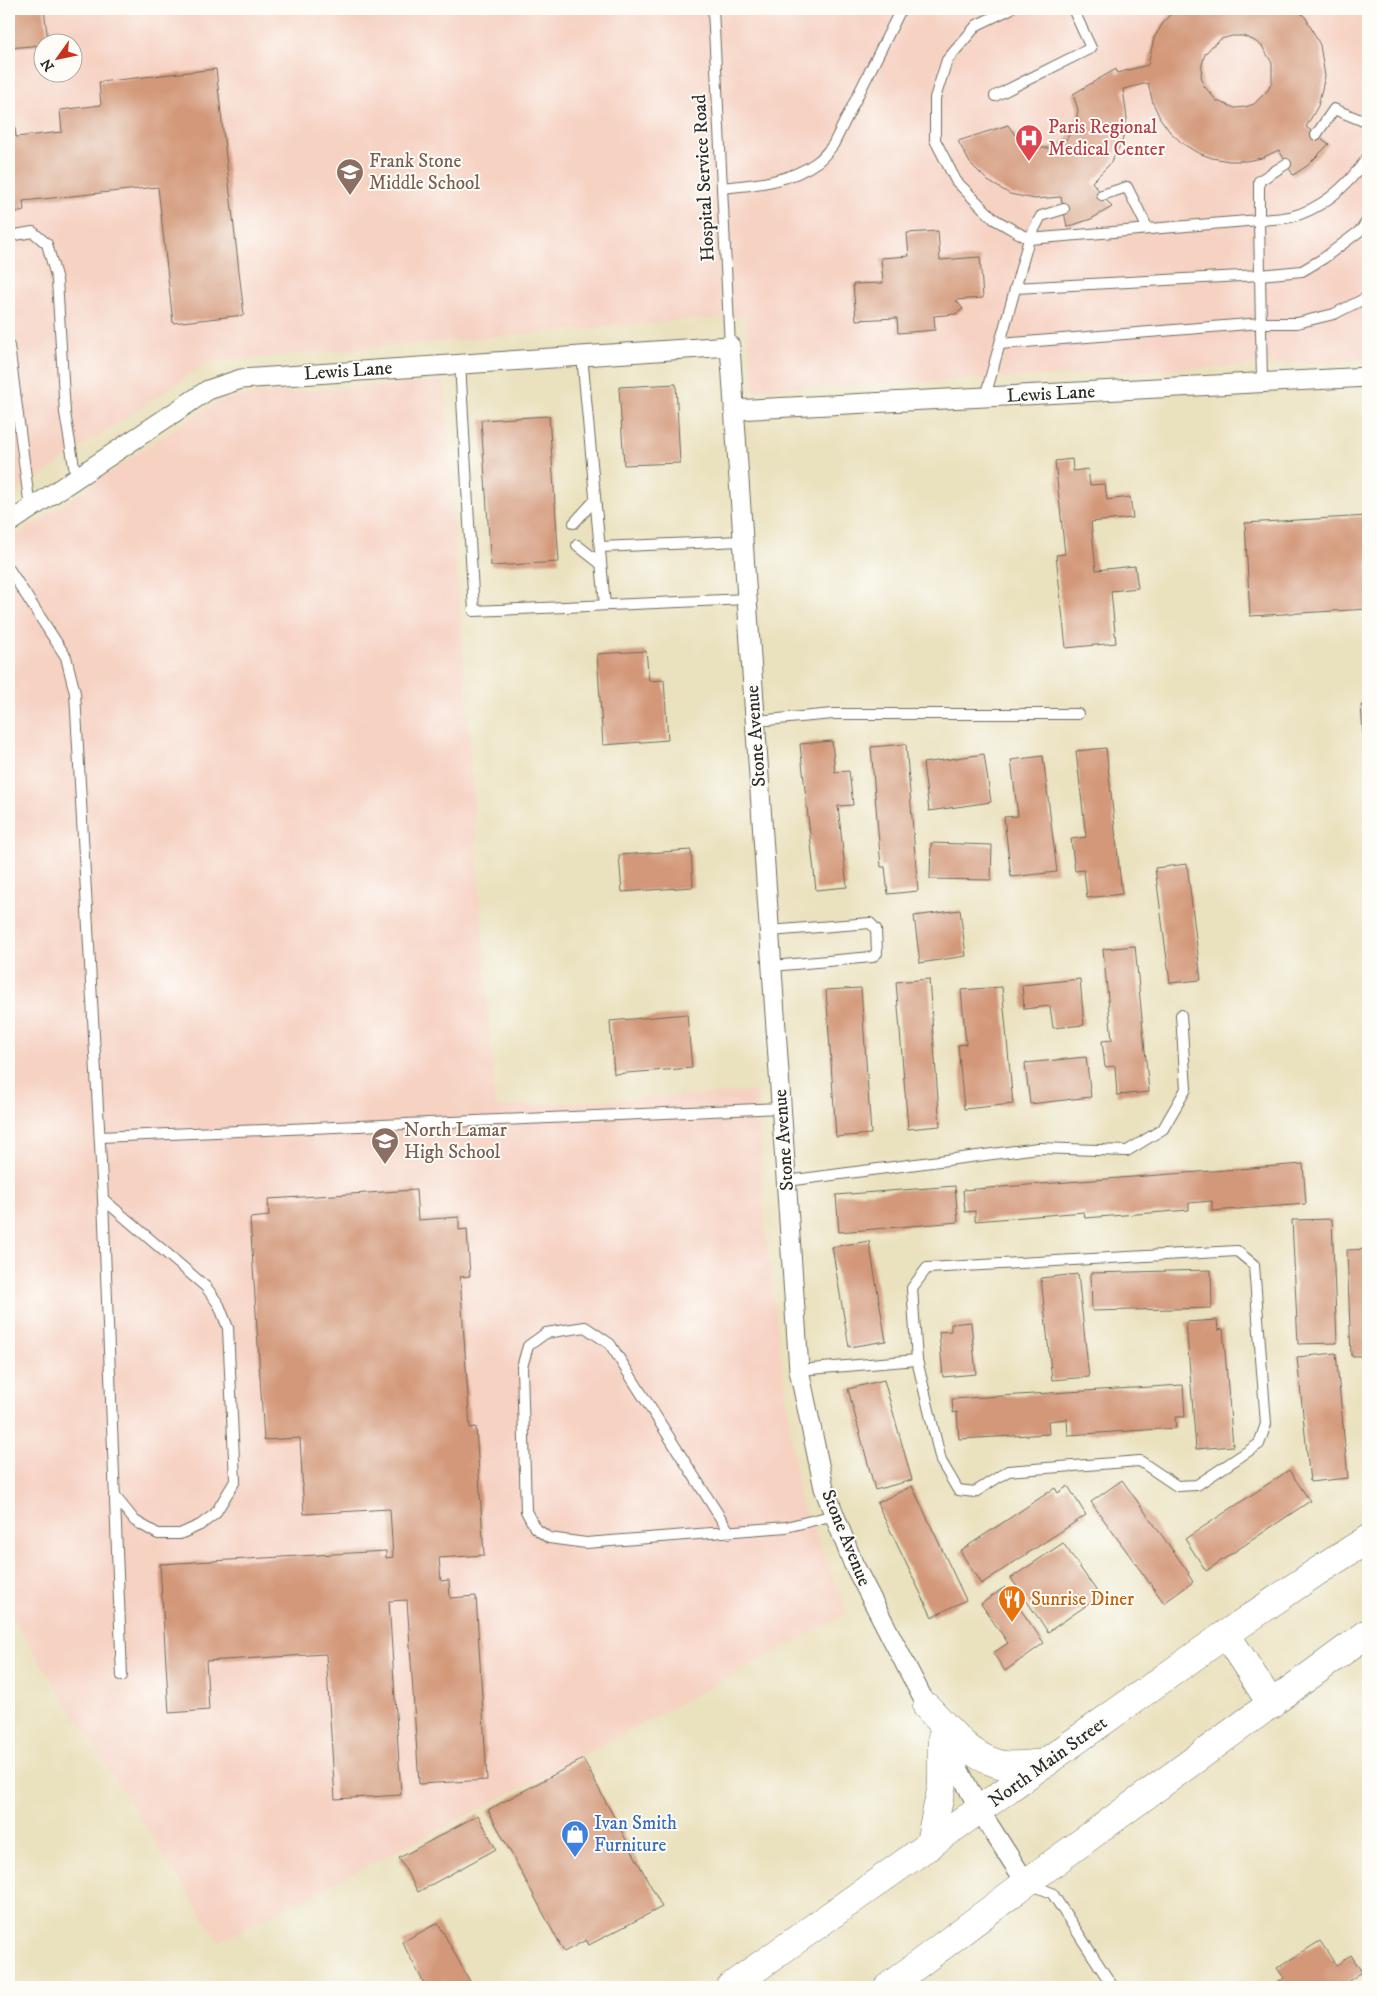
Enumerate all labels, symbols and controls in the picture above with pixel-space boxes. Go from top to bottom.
north arrow [32,32,82,82]
text: N [37,54,59,74]
street label: Hospital Service Road [688,93,720,262]
place label: Paris Regional Medical Center [1048,116,1165,161]
hospital icon: Paris Regional Medical Center [1014,123,1044,162]
place label: Frank Stone Middle School [369,150,480,195]
school or university icon: Frank Stone Middle School [335,157,365,196]
street label: Lewis Lane [303,356,393,386]
street label: Lewis Lane [1006,380,1096,408]
street label: Stone Avenue [741,684,771,788]
street label: Stone Avenue [769,1088,799,1192]
place label: North Lamar High School [404,1119,507,1164]
school or university icon: North Lamar High School [370,1126,400,1165]
street label: Stone Avenue [816,1486,876,1590]
restaurant icon: Sunrise Diner [997,1584,1027,1623]
place label: Sunrise Diner [1031,1588,1134,1611]
street label: North Main Street [984,1711,1112,1813]
place label: Ivan Smith Furniture [594,1812,677,1857]
shop icon: Ivan Smith Furniture [560,1819,590,1858]

